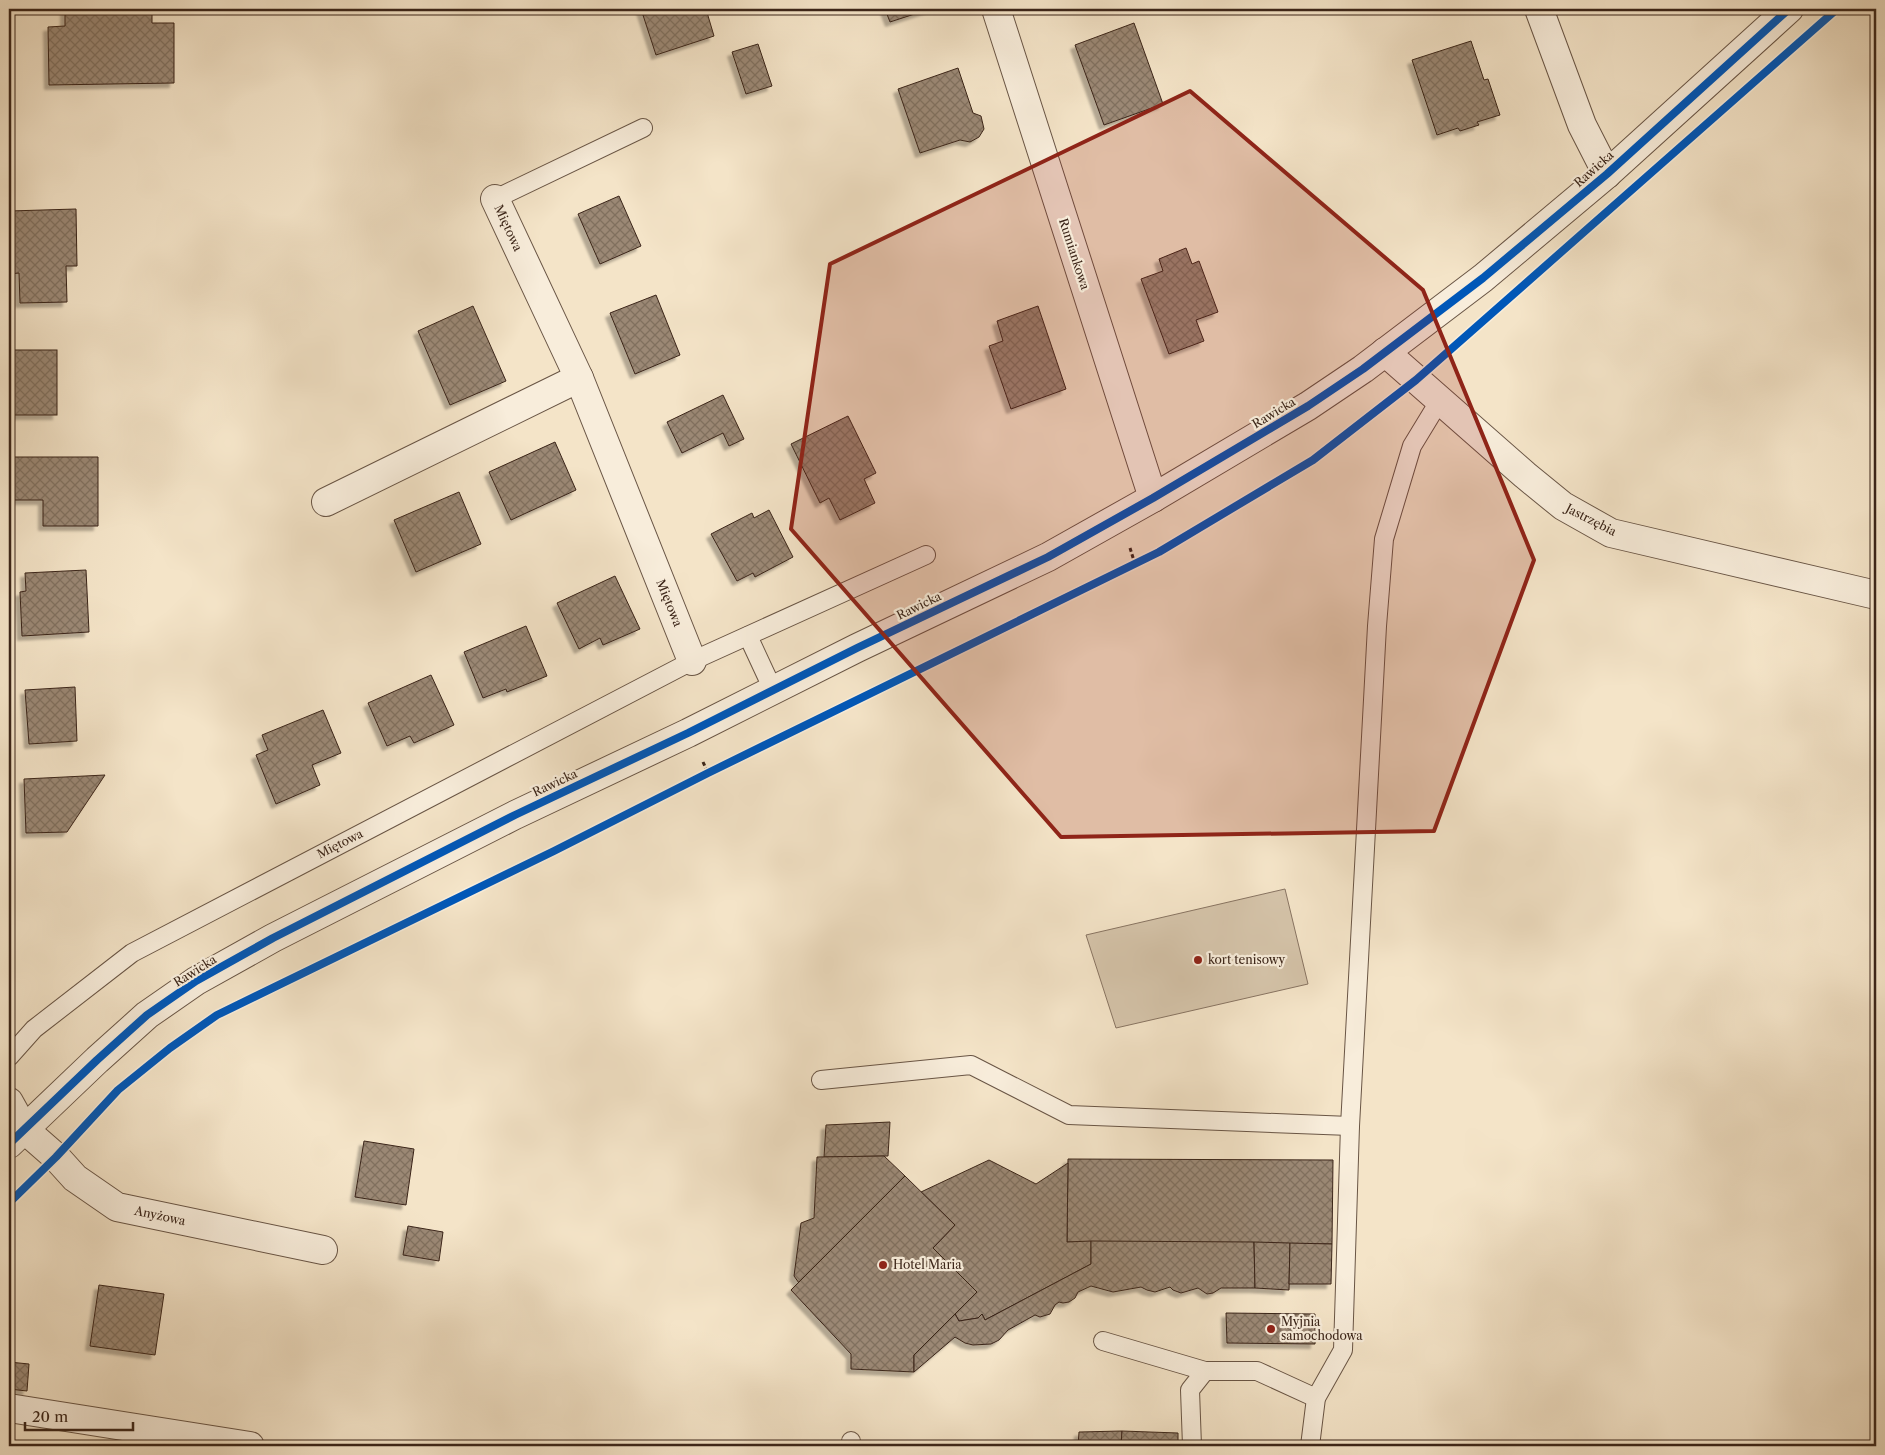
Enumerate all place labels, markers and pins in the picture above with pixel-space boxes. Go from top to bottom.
place label: kort tenisowy [1208,952,1286,967]
marker: kort tenisowy [1192,954,1204,966]
place label: Hotel Maria [893,1257,962,1272]
marker: Hotel Maria [877,1259,889,1271]
place label: Myjnia samochodowa [1281,1314,1363,1343]
marker: Myjnia samochodowa [1265,1323,1277,1335]

